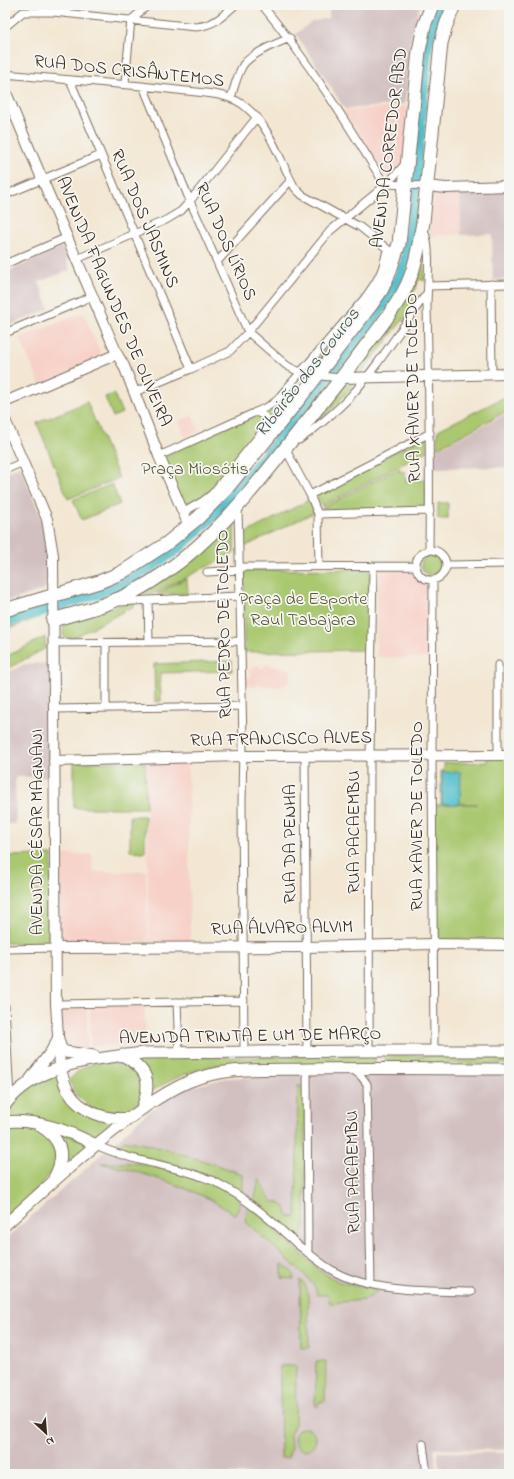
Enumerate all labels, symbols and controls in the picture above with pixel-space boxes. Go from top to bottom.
street label: AVENIDA CORREDOR ABD [365,46,415,250]
street label: RUA DOS CRISÂNTEMOS [32,49,226,95]
street label: RUA DOS JASMINS [103,146,185,292]
street label: AVENIDA FAGUNDES DE OLIVEIRA [48,173,178,431]
street label: RUA DOS LÍRIOS [187,179,263,305]
street label: RUA XAVIER DE TOLEDO [399,293,429,483]
water label: Ribeirão dos Couros [249,302,367,443]
park label: Praça Miosótis [141,457,249,483]
street label: RUA PEDRO DE TOLEDO [210,529,240,719]
park label: Praça de Esporte Raul Tabajara [239,587,368,634]
street label: RUA XAVIER DE TOLEDO [405,721,431,911]
street label: RUA FRANCISCO ALVES [190,725,372,755]
street label: AVENIDA CÉSAR MAGNANI [25,729,51,935]
street label: RUA PACAEMBU [342,770,368,894]
street label: RUA DA PENHA [278,784,304,904]
street label: RUA ÁLVARO ALVIM [211,915,353,943]
street label: AVENIDA TRINTA E UM DE MARÇO [119,1022,381,1052]
street label: RUA PACAEMBU [340,1110,368,1234]
north arrow [26,1413,66,1453]
text: N [43,1432,57,1450]

